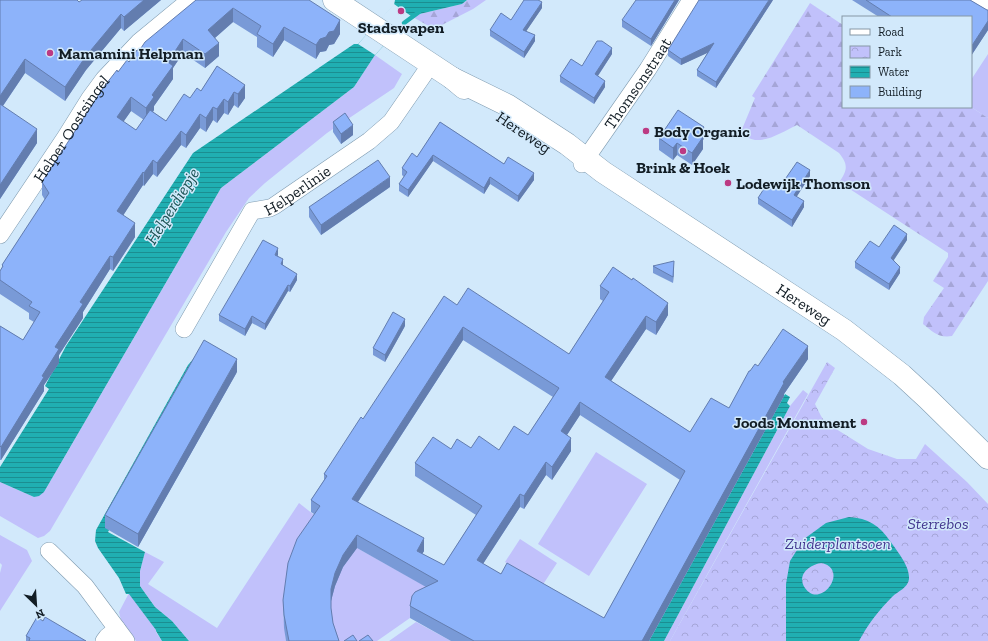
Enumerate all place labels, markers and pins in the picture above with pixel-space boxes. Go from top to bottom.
marker: Stadswapen [396,6,406,16]
place label: Stadswapen [358,18,445,37]
place label: Mamamini Helpman [58,44,204,63]
marker: Mamamini Helpman [45,48,55,58]
place label: Body Organic [654,122,750,141]
marker: Body Organic [641,126,651,136]
marker: Brink & Hoek [678,146,688,156]
place label: Brink & Hoek [636,158,730,177]
place label: Lodewijk Thomson [736,174,871,193]
marker: Lodewijk Thomson [723,178,733,188]
place label: Joods Monument [734,413,857,432]
marker: Joods Monument [859,417,869,427]

